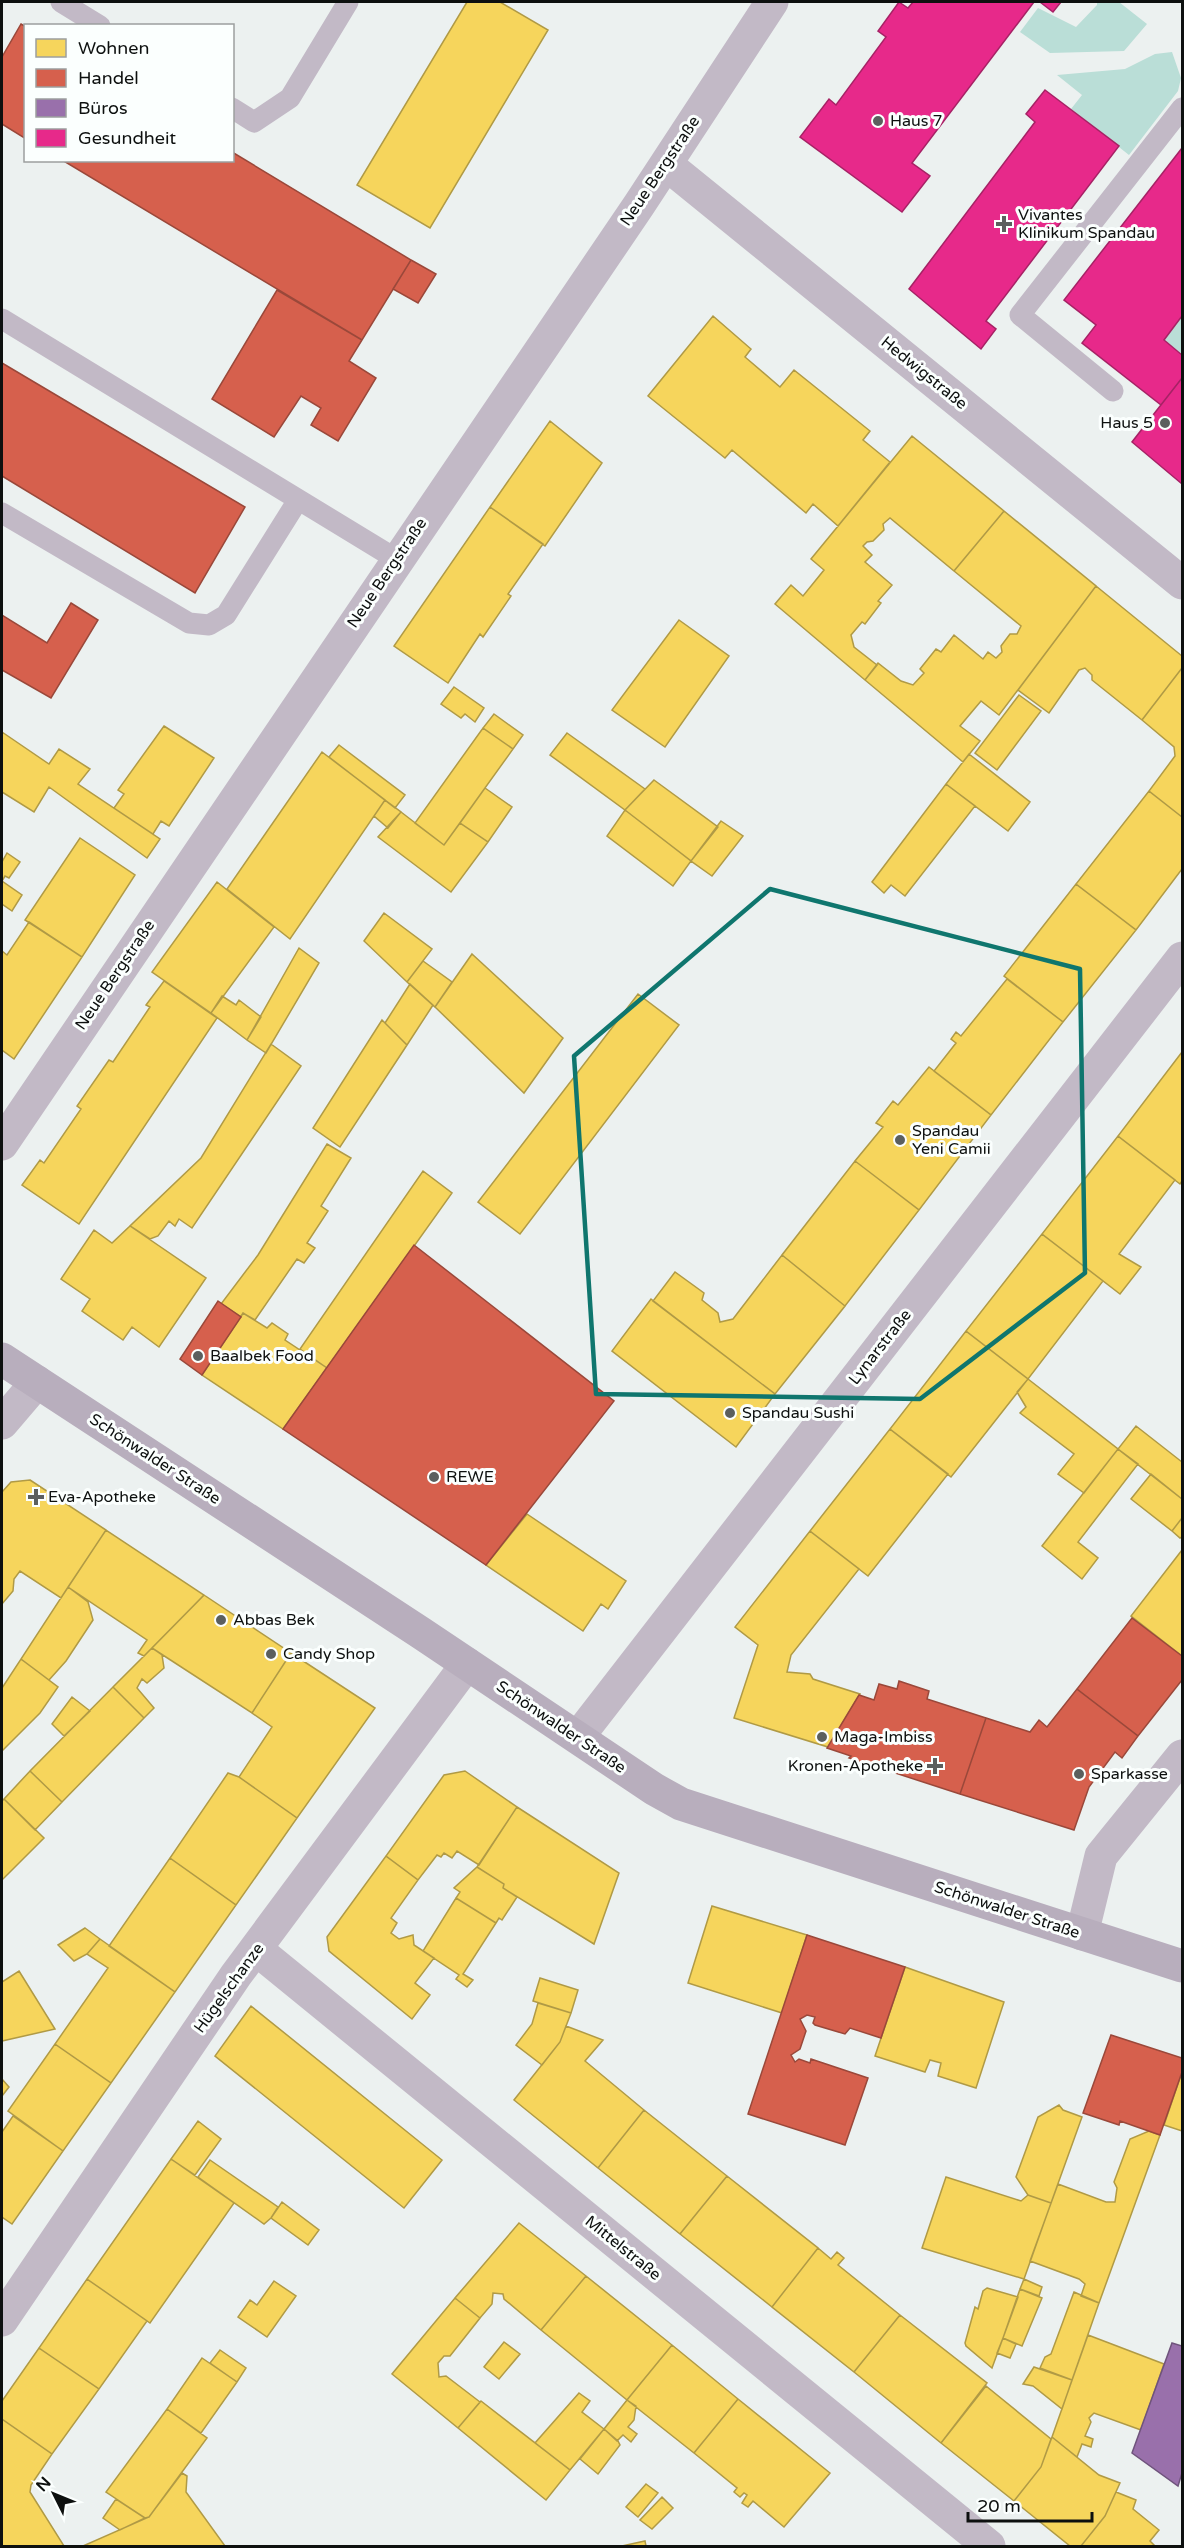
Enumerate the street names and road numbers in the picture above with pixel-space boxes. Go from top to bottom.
street label: Neue Bergstraße [616,112,704,230]
street label: Hedwigstraße [877,332,971,414]
street label: Neue Bergstraße [343,514,431,632]
street label: Neue Bergstraße [71,916,159,1034]
street label: Lynarstraße [844,1305,916,1389]
street label: Schönwalder Straße [86,1409,224,1509]
street label: Schönwalder Straße [492,1676,630,1778]
street label: Schönwalder Straße [932,1877,1082,1943]
street label: Hügelschanze [190,1939,268,2037]
street label: Mittelstraße [581,2211,665,2285]

